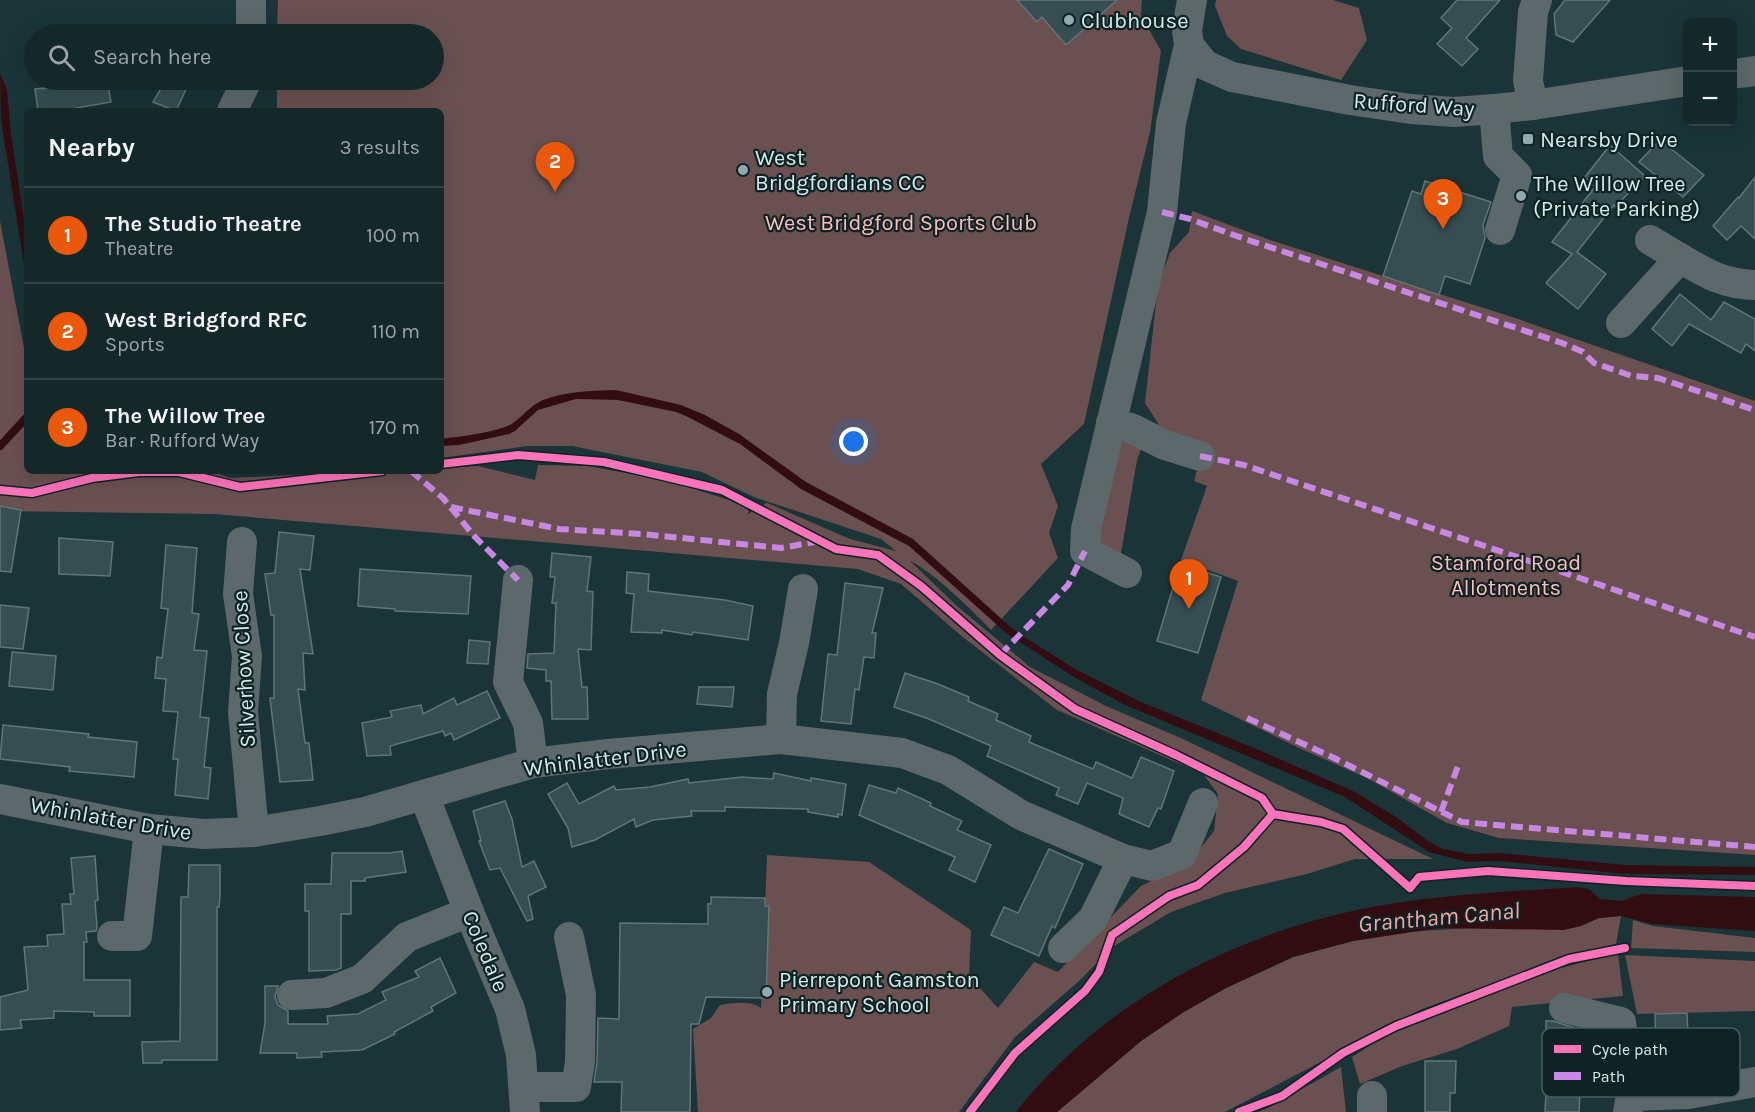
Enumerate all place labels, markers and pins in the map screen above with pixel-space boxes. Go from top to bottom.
place label: Clubhouse [1081,8,1188,34]
marker: Clubhouse [1062,13,1076,27]
place label: Nearsby Drive [1540,127,1678,153]
marker: Nearsby Drive [1521,132,1535,146]
pin: 2 [536,142,574,192]
place label: West Bridgfordians CC [755,145,925,196]
marker: West Bridgfordians CC [736,163,750,177]
place label: The Willow Tree (Private Parking) [1533,171,1700,222]
pin: 3 [1424,180,1462,229]
marker: The Willow Tree (Private Parking) [1514,189,1528,203]
pin: 1 [1170,560,1208,609]
place label: Pierrepont Gamston Primary School [779,967,980,1018]
marker: Pierrepont Gamston Primary School [760,985,774,999]

